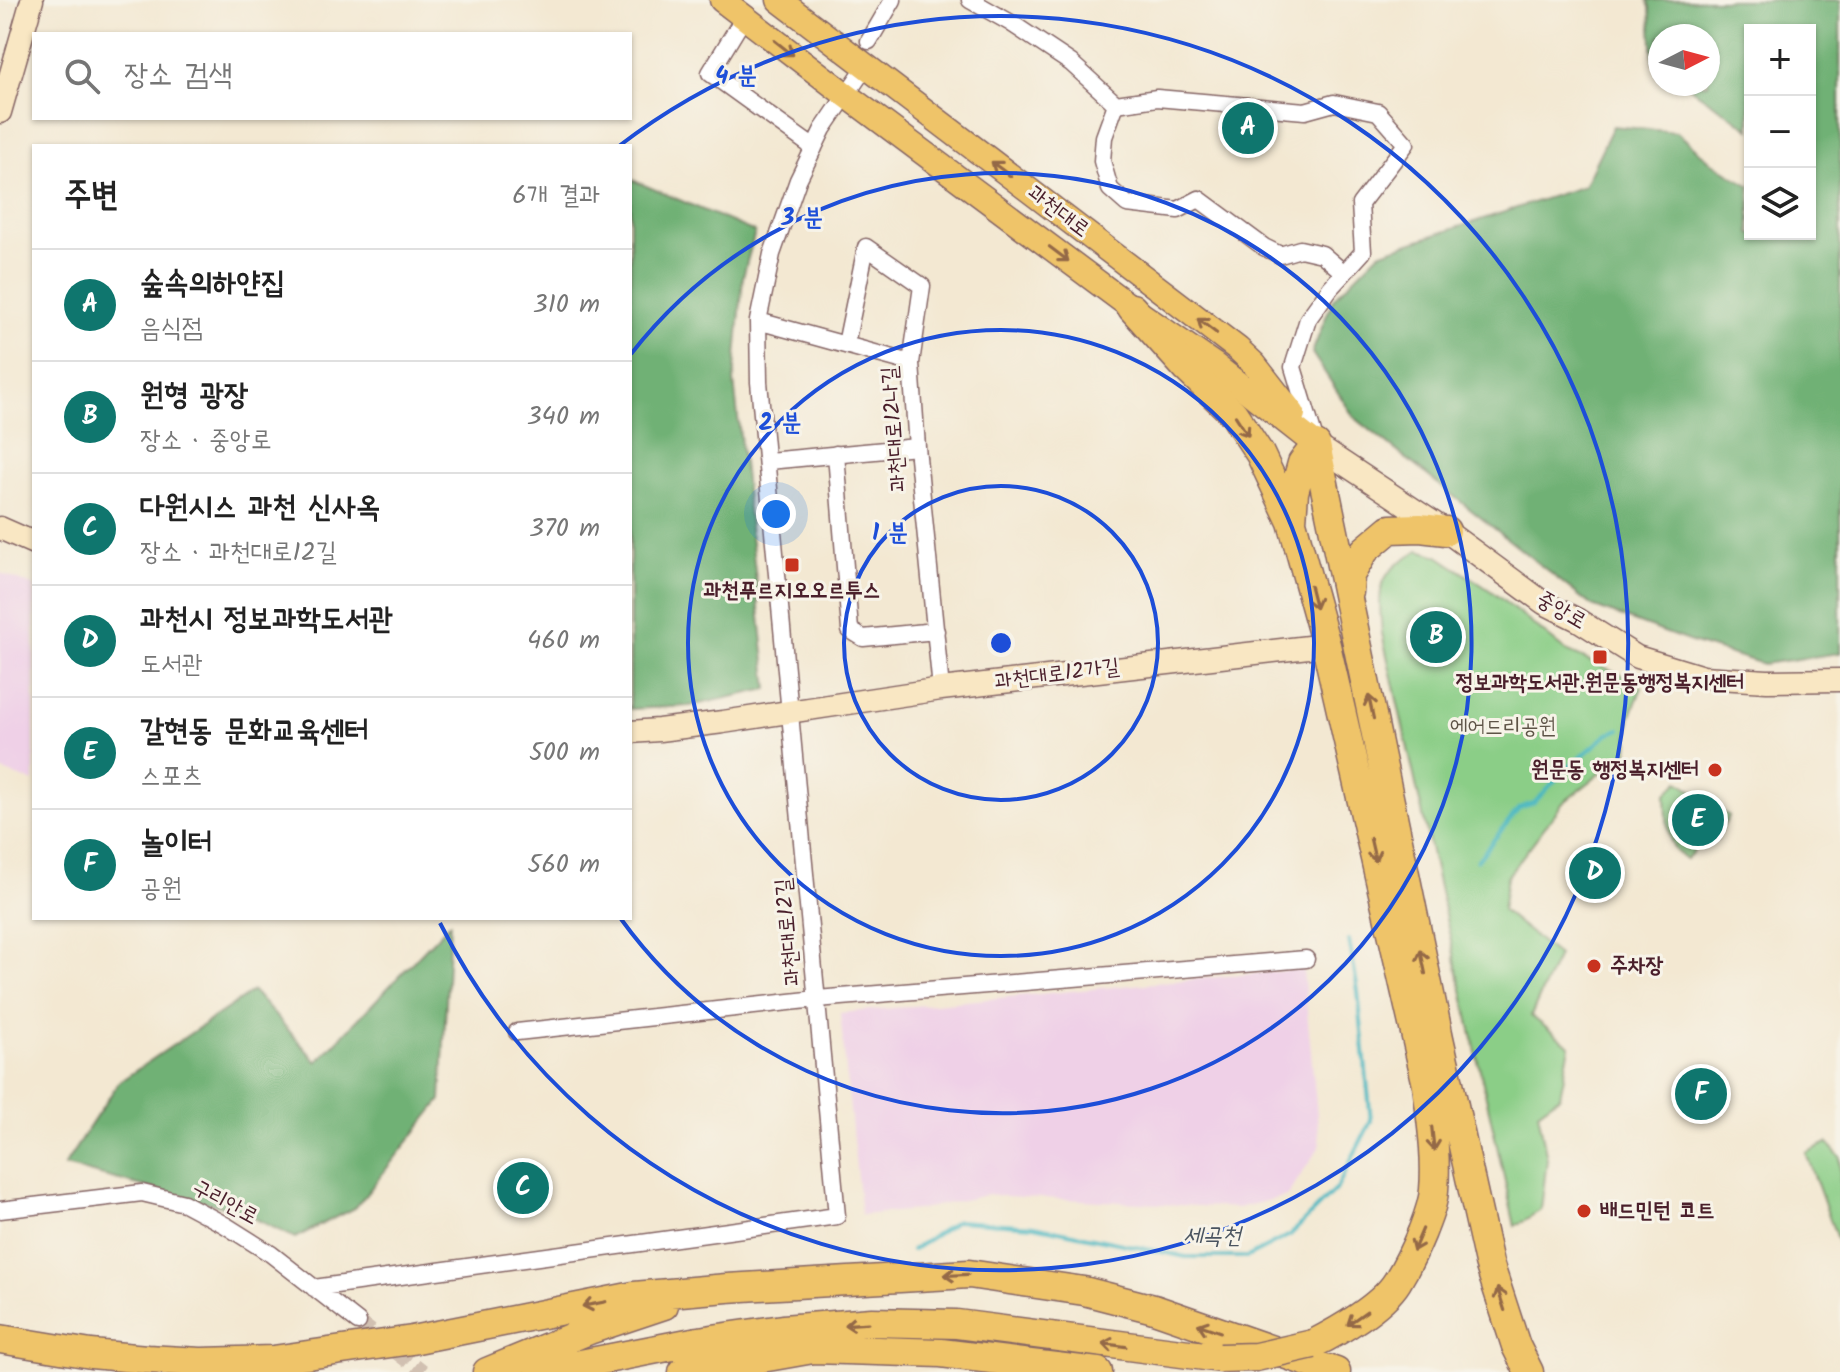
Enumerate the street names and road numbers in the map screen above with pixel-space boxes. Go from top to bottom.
street label: 과천대로 [1019,177,1097,247]
street label: 과천대로12나길 [873,365,917,493]
street label: 중앙로 [1529,583,1593,639]
street label: 과천대로12가길 [992,650,1122,700]
street label: 과천대로12길 [767,876,811,987]
street label: 구리안로 [186,1171,264,1235]

